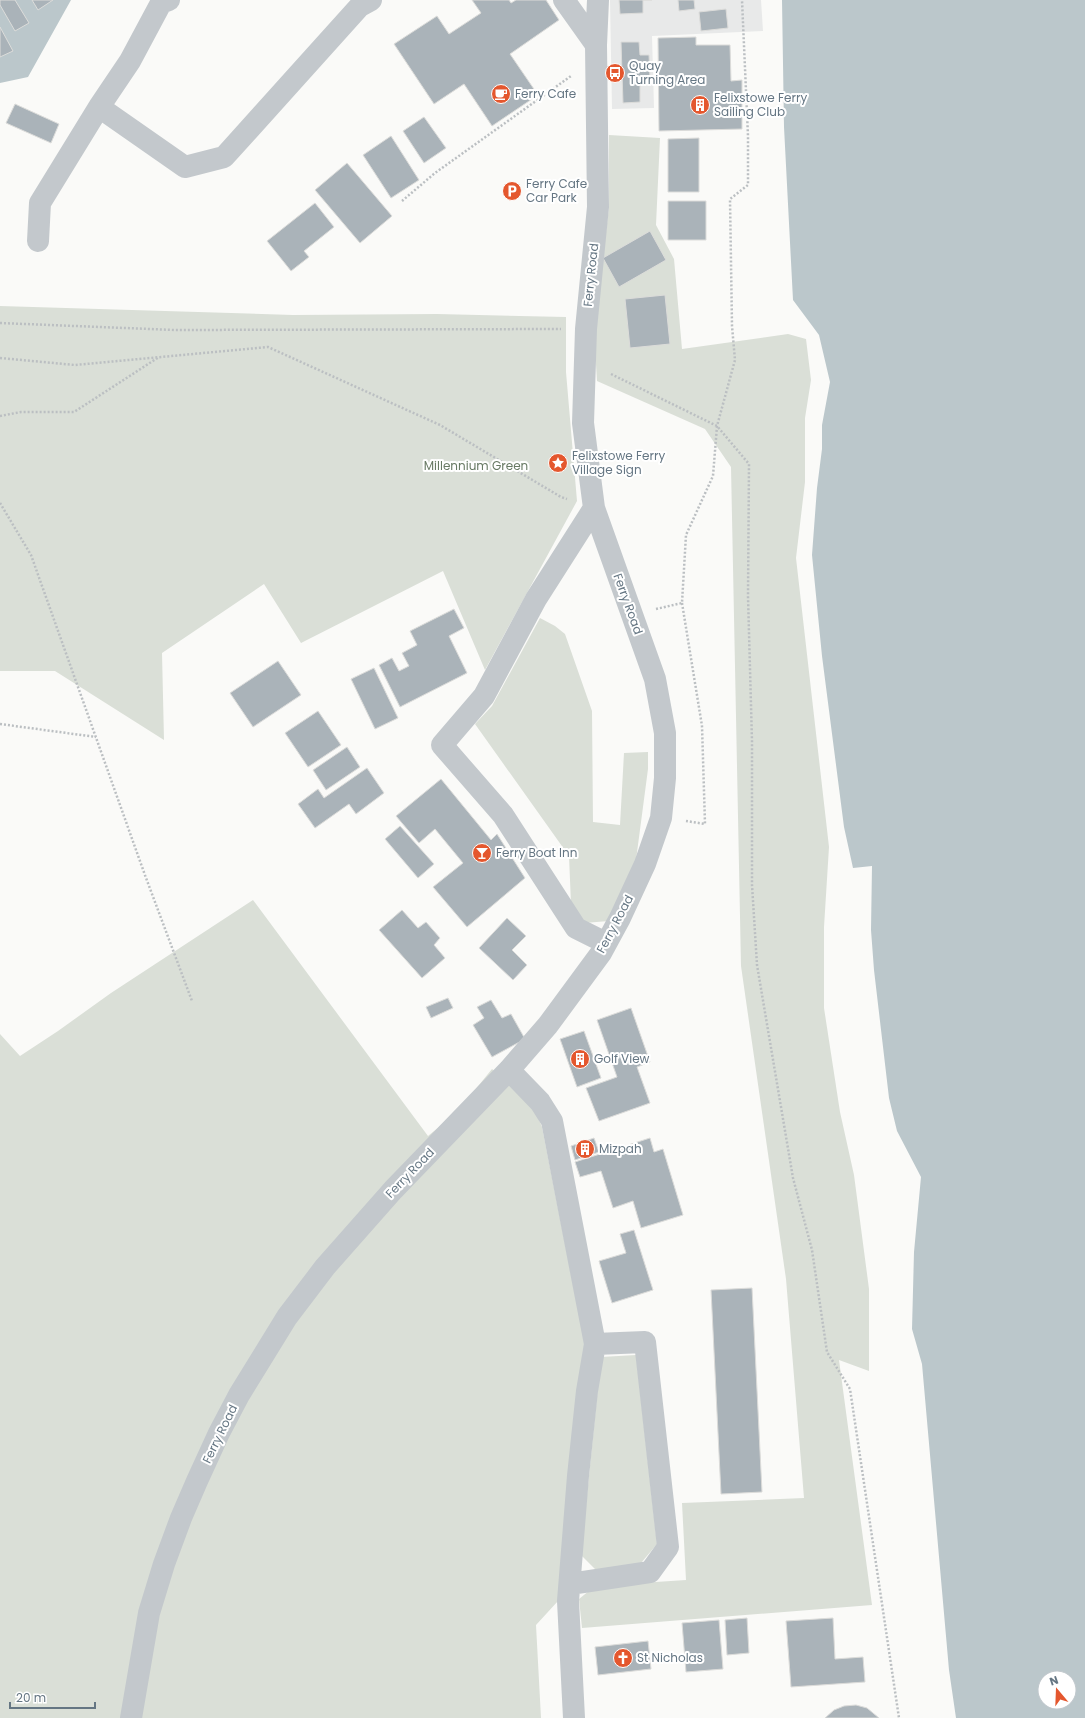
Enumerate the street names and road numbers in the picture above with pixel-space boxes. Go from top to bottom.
street label: Ferry Road [579,242,602,307]
street label: Ferry Road [610,571,647,637]
street label: Ferry Road [592,892,637,956]
street label: Ferry Road [381,1144,438,1201]
street label: Ferry Road [198,1401,241,1466]

